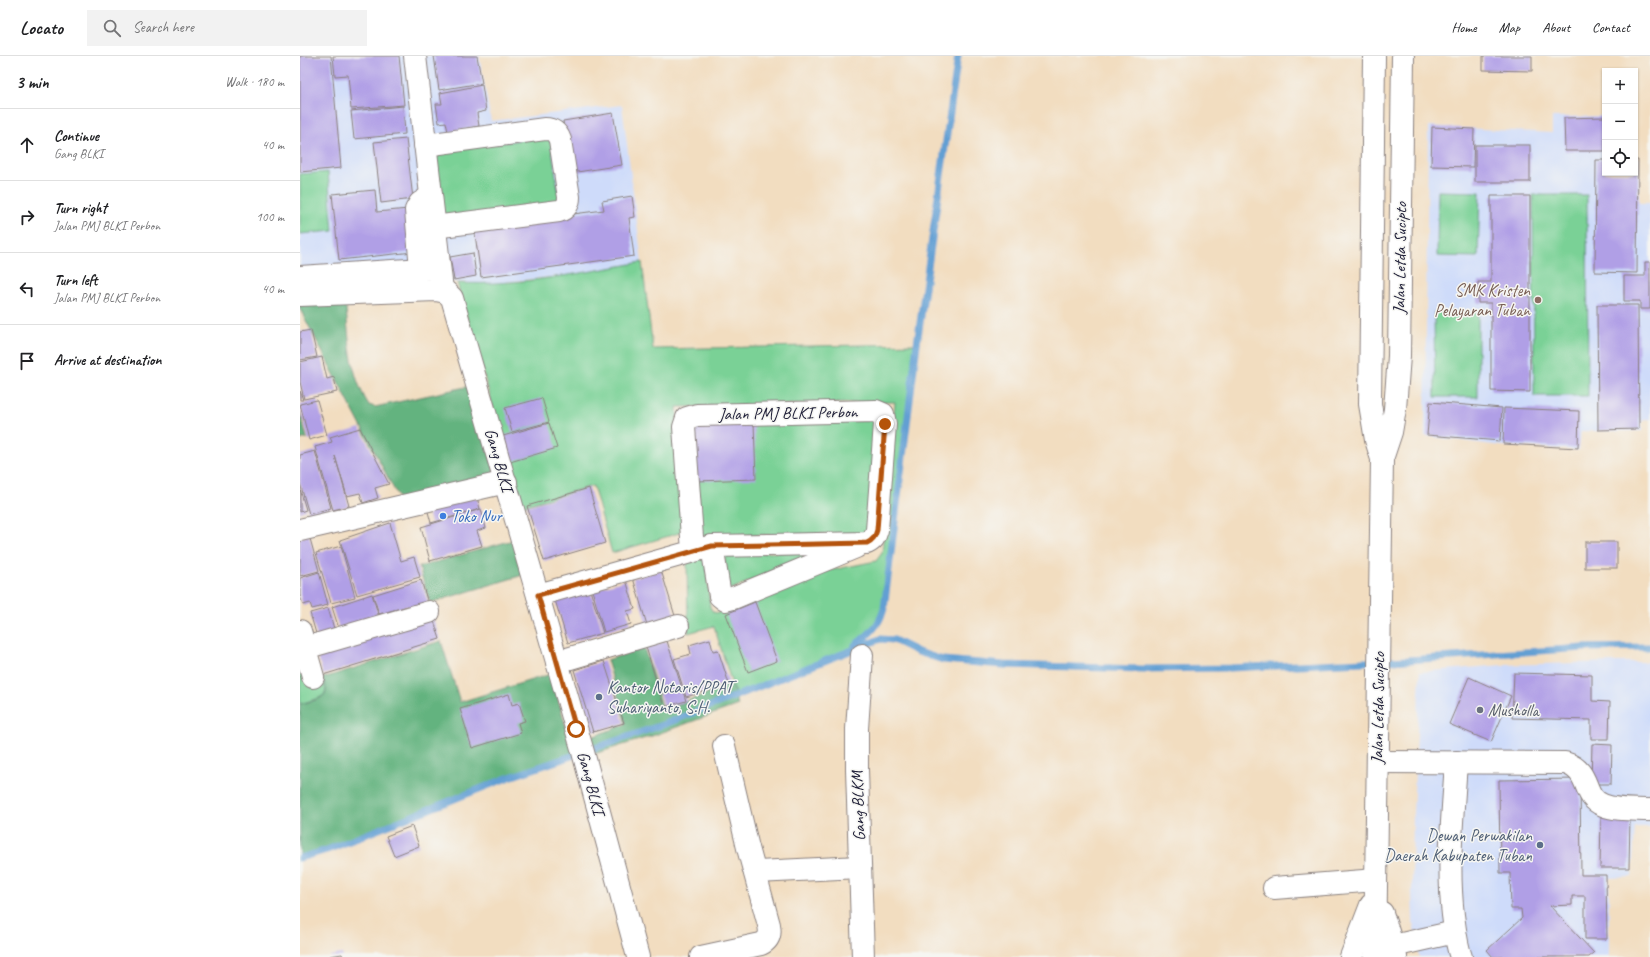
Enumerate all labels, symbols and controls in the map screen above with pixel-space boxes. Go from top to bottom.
search box [87,10,367,46]
text: Locato [20,16,63,40]
icon: search [101,17,123,39]
text: Search here [133,18,194,37]
text: Home [1451,19,1477,36]
text: Map [1499,19,1520,36]
text: About [1542,19,1570,36]
text: Contact [1592,19,1630,36]
map controls [1602,68,1638,176]
button: + [1602,68,1638,104]
text: 3 min [16,72,49,93]
text: Walk · 180 m [225,74,284,90]
button: − [1602,104,1638,140]
text: Continue [54,127,99,146]
icon: ahead [16,134,38,156]
text: 40 m [262,137,284,153]
button: locate [1602,140,1638,176]
text: Gang BLKI [54,146,103,162]
text: Turn right [54,199,107,218]
street label: Jalan Letda Sucipto [1389,201,1411,315]
icon: right [16,206,38,228]
text: 100 m [256,209,284,225]
text: Jalan PMJ BLKI Perbon [54,218,160,234]
text: Turn left [54,271,97,290]
icon: left [16,278,38,300]
place label: SMK Kristen Pelayaran Tuban [1434,280,1531,321]
text: 40 m [262,281,284,297]
text: Jalan PMJ BLKI Perbon [54,290,160,306]
marker: SMK Kristen Pelayaran Tuban [1533,295,1543,305]
icon: arrive [16,350,38,372]
text: Arrive at destination [54,351,161,370]
street label: Jalan PMJ BLKI Perbon [717,401,859,425]
route end [876,415,894,433]
street label: Gang BLKI [480,426,519,498]
place label: Toko Nur [451,506,503,527]
marker: Toko Nur [438,511,448,521]
street label: Jalan Letda Sucipto [1367,651,1389,765]
place label: Kantor Notaris/PPAT Suhariyanto, S.H. [607,677,737,718]
marker: Kantor Notaris/PPAT Suhariyanto, S.H. [594,692,604,702]
place label: Musholla [1488,700,1541,721]
marker: Musholla [1475,705,1485,715]
route start [567,720,585,738]
street label: Gang BLKI [573,749,611,821]
street label: Gang BLKM [846,769,870,841]
place label: Dewan Perwakilan Daerah Kabupaten Tuban [1384,825,1533,866]
marker: Dewan Perwakilan Daerah Kabupaten Tuban [1535,840,1545,850]

